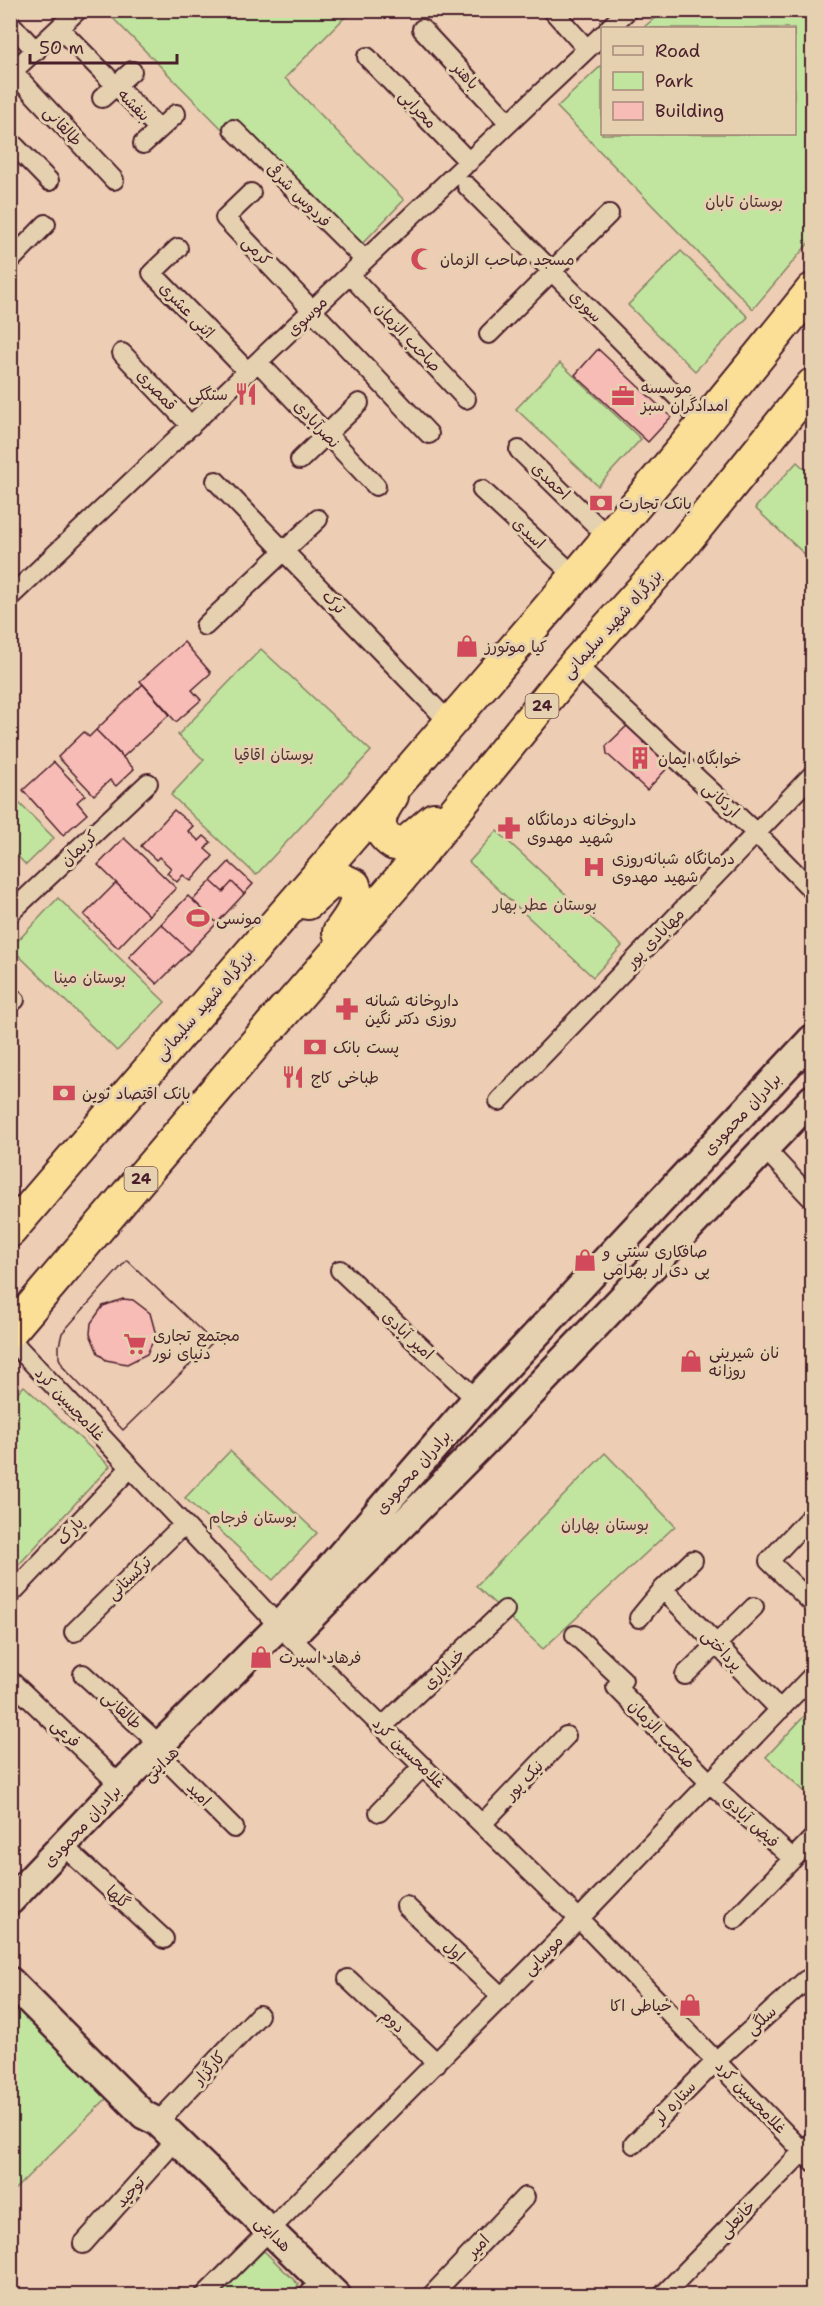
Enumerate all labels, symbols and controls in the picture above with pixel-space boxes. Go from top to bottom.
scale bar [30,27,177,65]
legend [601,27,796,135]
text: 50 m [39,36,84,60]
text: Road [655,39,700,63]
street label: باهنر [447,56,484,94]
text: Park [655,69,694,93]
street label: بنفشه [113,84,155,126]
street label: محرابی [394,85,442,133]
text: Building [655,99,724,123]
street label: طالقانی [39,101,87,151]
street label: فردوس شرقی [262,158,336,232]
park label: بوستان تابان [705,191,783,212]
street label: کرمی [238,231,276,271]
mosque icon: مسجد صاحب الزمان [409,246,435,272]
place label: مسجد صاحب الزمان [440,249,575,270]
street label: اثنی عشری [155,277,219,343]
street label: سوری [565,285,607,327]
street label: موسوی [282,292,332,340]
street label: صاحب الزمان [370,298,446,376]
street label: قمصری [132,365,182,415]
place label: موسسه امدادگران سبز [639,377,728,416]
restaurant icon: سنگکی [233,381,259,407]
office icon: موسسه امدادگران سبز [610,383,636,409]
place label: سنگکی [188,384,228,405]
street label: نصرآبادی [289,395,345,453]
street label: احمدی [527,458,575,504]
bank icon: بانک تجارت [588,490,614,516]
place label: بانک تجارت [619,493,692,514]
street label: اسدی [508,513,550,553]
street label: بزرگراه شهید سلیمانی [557,565,667,683]
street label: ترک [318,586,351,619]
shop icon: کیا موتورز [454,633,480,659]
place label: کیا موتورز [483,636,547,657]
road number: 24 [526,694,558,718]
park label: بوستان اقاقیا [234,744,314,765]
building icon: خوابگاه ایمان [627,745,653,771]
place label: خوابگاه ایمان [658,748,742,769]
street label: اردکانی [698,778,744,822]
place label: داروخانه درمانگاه شهید مهدوی [527,809,637,848]
pharmacy icon: داروخانه درمانگاه شهید مهدوی [496,815,522,841]
street label: کریمان [56,825,102,871]
place label: درمانگاه شبانه‌روزی شهید مهدوی [612,848,735,887]
hospital icon: درمانگاه شبانه‌روزی شهید مهدوی [581,854,607,880]
park label: بوستان عطر بهار [491,894,597,915]
street label: مهابادی پور [620,904,689,974]
sports icon: مونسی [185,905,211,931]
place label: مونسی [216,908,262,929]
street label: بزرگراه شهید سلیمانی [150,945,258,1065]
park label: بوستان مینا [54,967,126,988]
place label: داروخانه شبانه روزی دکتر نگین [365,990,459,1029]
pharmacy icon: داروخانه شبانه روزی دکتر نگین [334,996,360,1022]
bank icon: پست بانک [302,1034,328,1060]
place label: پست بانک [333,1037,399,1058]
restaurant icon: طباخی کاج [280,1064,306,1090]
place label: طباخی کاج [311,1067,379,1088]
street label: برادران محمودی [699,1068,785,1160]
bank icon: بانک اقتصاد نوین [51,1080,77,1106]
place label: بانک اقتصاد نوین [82,1083,191,1104]
road number: 24 [124,1167,158,1191]
place label: صافکاری سنتی و پی دی ار بهرامی [601,1241,710,1280]
shop icon: صافکاری سنتی و پی دی ار بهرامی [572,1247,598,1273]
street label: امیر آبادی [378,1306,438,1364]
place label: مجتمع تجاری دنیای نور [152,1325,240,1364]
supermarket icon: مجتمع تجاری دنیای نور [122,1331,148,1357]
place label: نان شیرینی روزانه [709,1342,779,1381]
shop icon: نان شیرینی روزانه [678,1348,704,1374]
street label: غلامحسین کرد [30,1363,110,1445]
street label: برادران محمودی [371,1425,455,1519]
park label: بوستان فرجام [209,1507,297,1530]
street label: پارک [52,1512,88,1550]
park label: بوستان بهاران [561,1514,649,1535]
street label: ترکستانی [102,1551,156,1604]
street label: پرداختی [697,1625,747,1675]
shop icon: فرهاد اسپرت [248,1644,274,1670]
street label: خدایاری [419,1644,469,1694]
place label: فرهاد اسپرت [279,1647,361,1668]
street label: طالقانی [97,1686,147,1734]
street label: صاحب الزمان [624,1695,700,1773]
street label: غلامحسین کرد [368,1713,450,1793]
street label: فرعی [47,1714,85,1752]
street label: هدایتی [138,1742,184,1786]
street label: نیک پور [499,1756,548,1806]
street label: امید [182,1777,216,1811]
street label: برادران محمودی [39,1780,125,1872]
street label: فیض آبادی [718,1789,784,1853]
street label: گلها [102,1881,135,1913]
street label: موسایی [518,1930,568,1980]
street label: اول [439,1936,469,1966]
shop icon: خیاطی اکا [677,1992,703,2018]
place label: خیاطی اکا [610,1995,672,2016]
street label: سلگی [741,2001,781,2039]
street label: دوم [375,2004,410,2039]
street label: کارگزار [187,2047,230,2090]
street label: غلامحسین کرد [711,2056,791,2138]
street label: ستاره لر [648,2076,700,2129]
street label: توحید [110,2172,150,2212]
street label: خانعلی [714,2196,760,2242]
street label: هدایتی [250,2212,296,2256]
street label: امیر [460,2230,494,2264]

